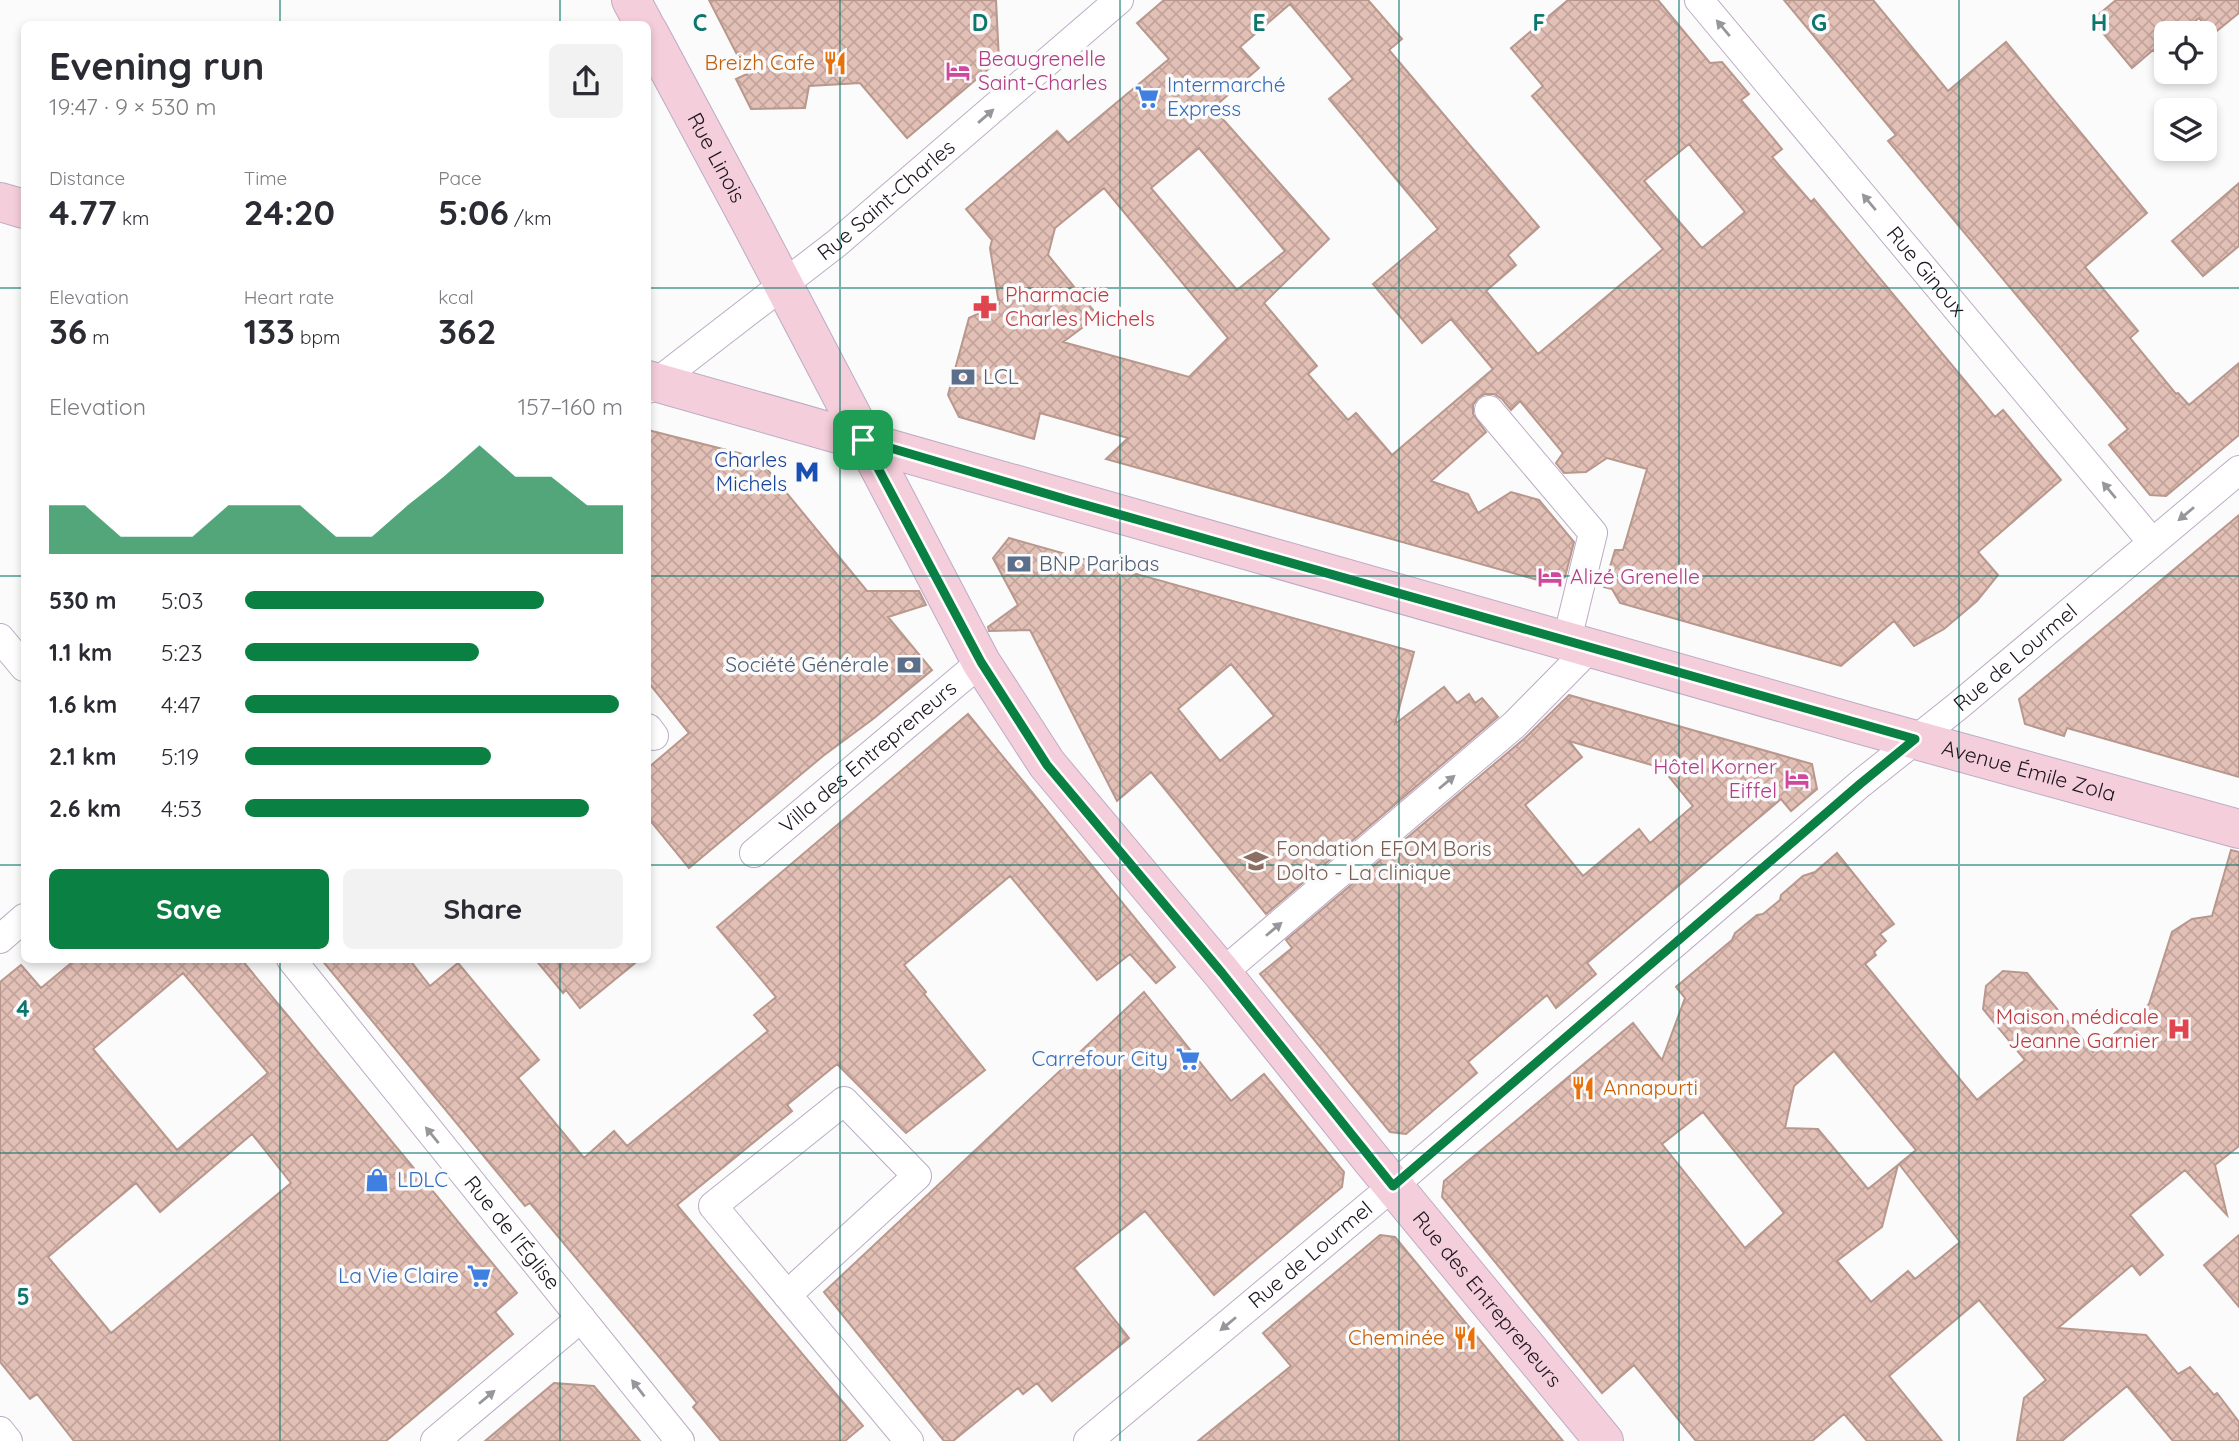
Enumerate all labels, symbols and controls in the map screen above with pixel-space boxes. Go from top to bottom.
text: C [693,8,707,37]
text: D [972,8,988,37]
text: E [1252,8,1266,37]
text: F [1533,8,1545,37]
text: G [1811,8,1827,37]
text: H [2091,8,2107,37]
one-way arrow [1715,19,1730,37]
map controls [2154,21,2217,161]
button: locate [2154,21,2217,84]
text: Evening run [49,42,264,90]
button: share [549,44,623,118]
place label: Beaugrenelle Saint-Charles [978,45,1107,95]
place label: Breizh Cafe [705,49,815,75]
restaurant icon: Breizh Cafe [821,49,849,77]
hotel icon: Beaugrenelle Saint-Charles [944,57,972,85]
place label: Intermarché Express [1167,71,1286,121]
supermarket icon: Intermarché Express [1133,83,1161,111]
text: 19:47 · 9 × 530 m [49,92,217,121]
button: layers [2154,98,2217,161]
street label: Rue Linois [682,108,752,207]
one-way arrow [977,108,995,124]
street label: Rue Saint-Charles [812,133,960,265]
text: Distance [49,166,125,190]
text: Time [244,166,287,190]
text: Pace [438,166,482,190]
text: 4.77 [49,190,117,234]
text: 24:20 [244,190,335,234]
text: 5:06 [438,190,509,234]
one-way arrow [1861,194,1876,212]
text: km [117,206,149,230]
text: /km [509,206,552,230]
street label: Rue Ginoux [1882,221,1972,321]
place label: Pharmacie Charles Michels [1005,281,1155,331]
text: Elevation [49,285,129,309]
text: Heart rate [244,285,334,309]
text: kcal [438,285,474,309]
pharmacy icon: Pharmacie Charles Michels [971,293,999,321]
text: 36 [49,309,87,353]
text: 133 [244,309,295,353]
text: 362 [438,309,496,353]
text: m [87,325,110,349]
text: bpm [295,325,340,349]
bank icon: LCL [949,363,977,391]
place label: LCL [983,363,1019,389]
text: Elevation [49,392,146,421]
text: 157–160 m [518,392,623,421]
pin [833,410,893,470]
icon: arrive [844,421,882,459]
place label: Charles Michels [714,446,787,496]
metro station icon: Charles Michels [793,458,821,486]
one-way arrow [2102,481,2117,498]
one-way arrow [2178,506,2195,521]
bank icon: BNP Paribas [1005,550,1033,578]
place label: BNP Paribas [1039,550,1159,576]
hotel icon: Alizé Grenelle [1536,563,1564,591]
place label: Alizé Grenelle [1570,563,1700,589]
text: 530 m [49,586,116,615]
text: 5:03 [161,586,204,615]
street label: Rue de Lourmel [1948,598,2082,716]
text: 1.1 km [49,638,112,667]
text: 5:23 [161,638,203,667]
place label: Société Générale [725,651,889,677]
bank icon: Société Générale [895,651,923,679]
street label: Villa des Entrepreneurs [773,674,961,838]
text: 1.6 km [49,690,117,719]
text: 4:47 [161,690,201,719]
street label: Avenue Émile Zola [1939,734,2119,806]
text: 2.1 km [49,742,116,771]
text: 5:19 [161,742,199,771]
place label: Hôtel Korner Eiffel [1653,753,1777,803]
hotel icon: Hôtel Korner Eiffel [1783,765,1811,793]
one-way arrow [1438,775,1455,790]
text: 2.6 km [49,794,121,823]
text: 4:53 [161,794,202,823]
place label: Fondation EFOM Boris Dolto - La clinique [1276,835,1492,885]
school or university icon: Fondation EFOM Boris Dolto - La clinique [1242,847,1270,875]
button: Save [49,869,329,949]
button: Share [343,869,623,949]
one-way arrow [1265,922,1282,937]
text: 4 [16,994,30,1023]
place label: Maison médicale Jeanne Garnier [1996,1003,2159,1053]
hospital icon: Maison médicale Jeanne Garnier [2165,1015,2193,1043]
place label: Carrefour City [1032,1045,1168,1071]
supermarket icon: Carrefour City [1174,1045,1202,1073]
restaurant icon: Annapurti [1569,1074,1597,1102]
place label: Annapurti [1603,1074,1698,1100]
one-way arrow [426,1126,440,1144]
shop icon: LDLC [363,1166,391,1194]
place label: LDLC [397,1166,448,1192]
street label: Rue de l'Église [459,1170,567,1294]
street label: Rue de Lourmel [1243,1195,1377,1313]
street label: Rue des Entrepreneurs [1408,1205,1568,1392]
place label: La Vie Claire [338,1262,459,1288]
supermarket icon: La Vie Claire [465,1262,493,1290]
text: 5 [16,1282,30,1311]
one-way arrow [1219,1316,1237,1332]
place label: Cheminée [1348,1324,1445,1350]
restaurant icon: Cheminée [1451,1324,1479,1352]
one-way arrow [630,1379,645,1397]
one-way arrow [479,1390,496,1405]

